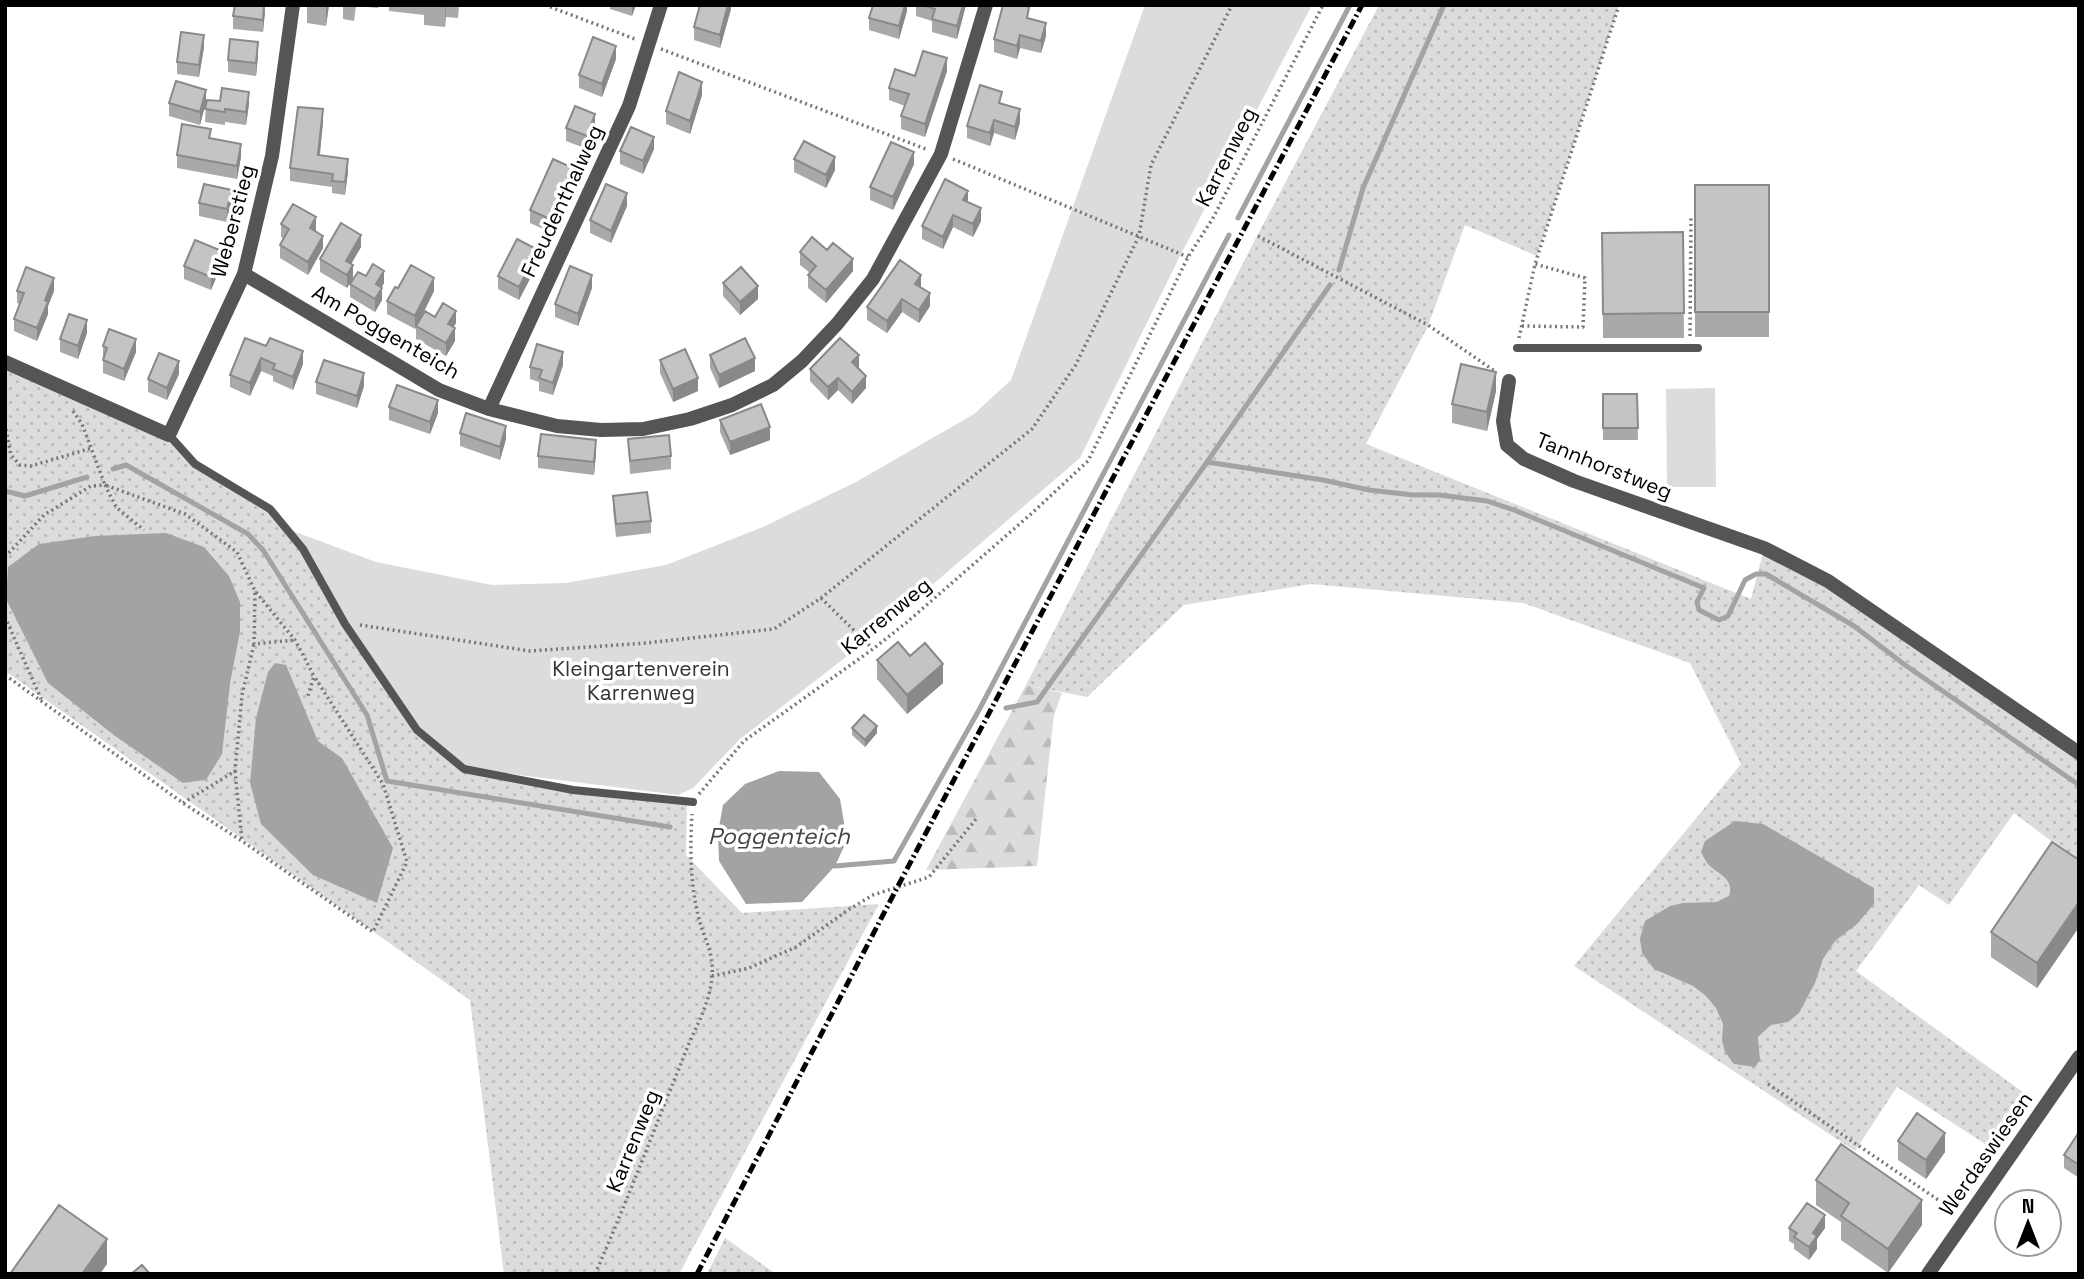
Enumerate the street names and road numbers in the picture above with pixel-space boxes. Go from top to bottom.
street label: Karrenweg [1189,102,1262,211]
street label: Freudenthalweg [514,120,609,281]
street label: Weberstieg [204,161,261,280]
street label: Am Poggenteich [308,278,465,385]
street label: Tannhorstweg [1532,426,1676,505]
street label: Karrenweg [835,571,936,660]
street label: Karrenweg [600,1086,665,1196]
street label: Werdaswiesen [1933,1086,2038,1221]

